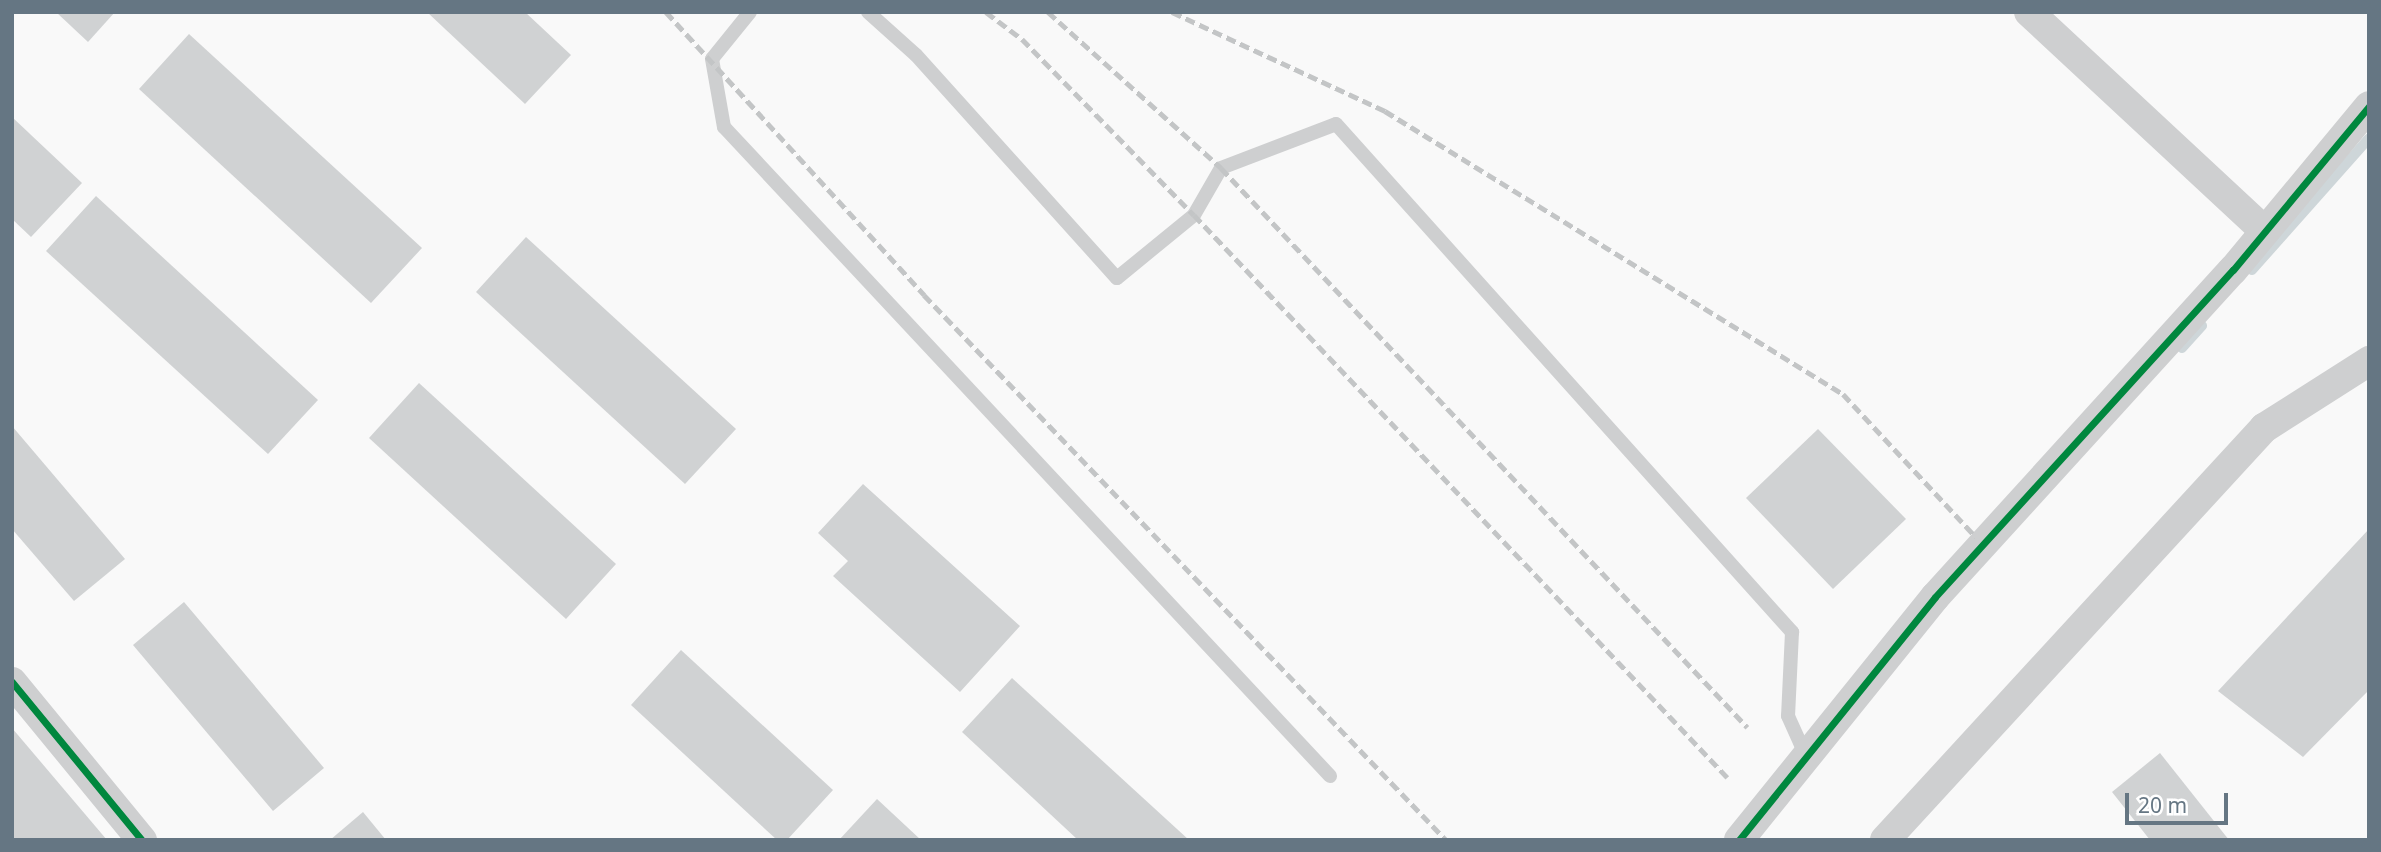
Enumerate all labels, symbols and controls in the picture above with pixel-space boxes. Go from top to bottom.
scale bar [2129,778,2232,822]
text: 20 m [2138,791,2187,819]

